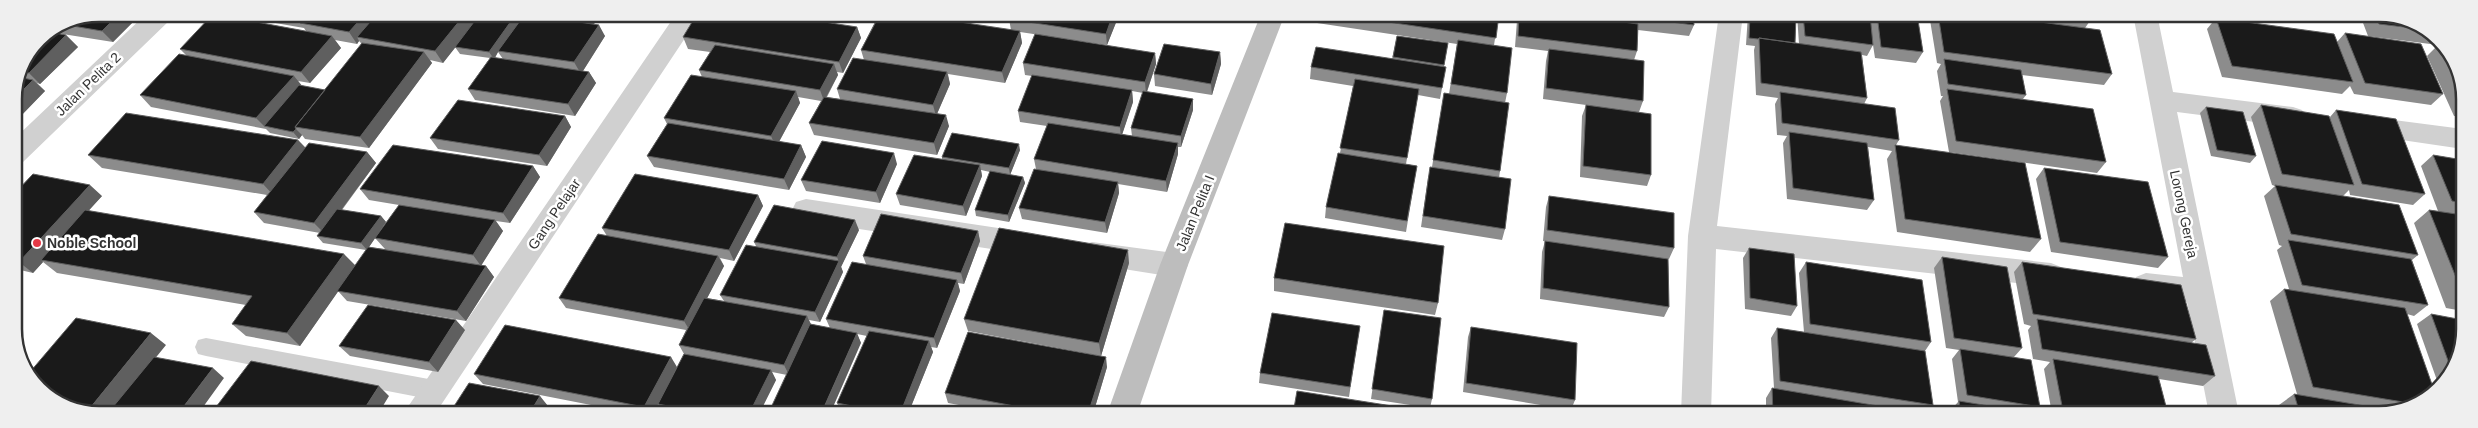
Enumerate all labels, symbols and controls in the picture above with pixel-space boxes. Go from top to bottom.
street label: Jalan Pelita 2 [52,49,124,119]
street label: Lorong Gereja [2167,169,2201,260]
street label: Jalan Pelita I [1173,173,1217,253]
street label: Gang Pelajar [525,175,584,252]
place label: Noble School [47,235,136,251]
marker: Noble School [31,237,43,249]

